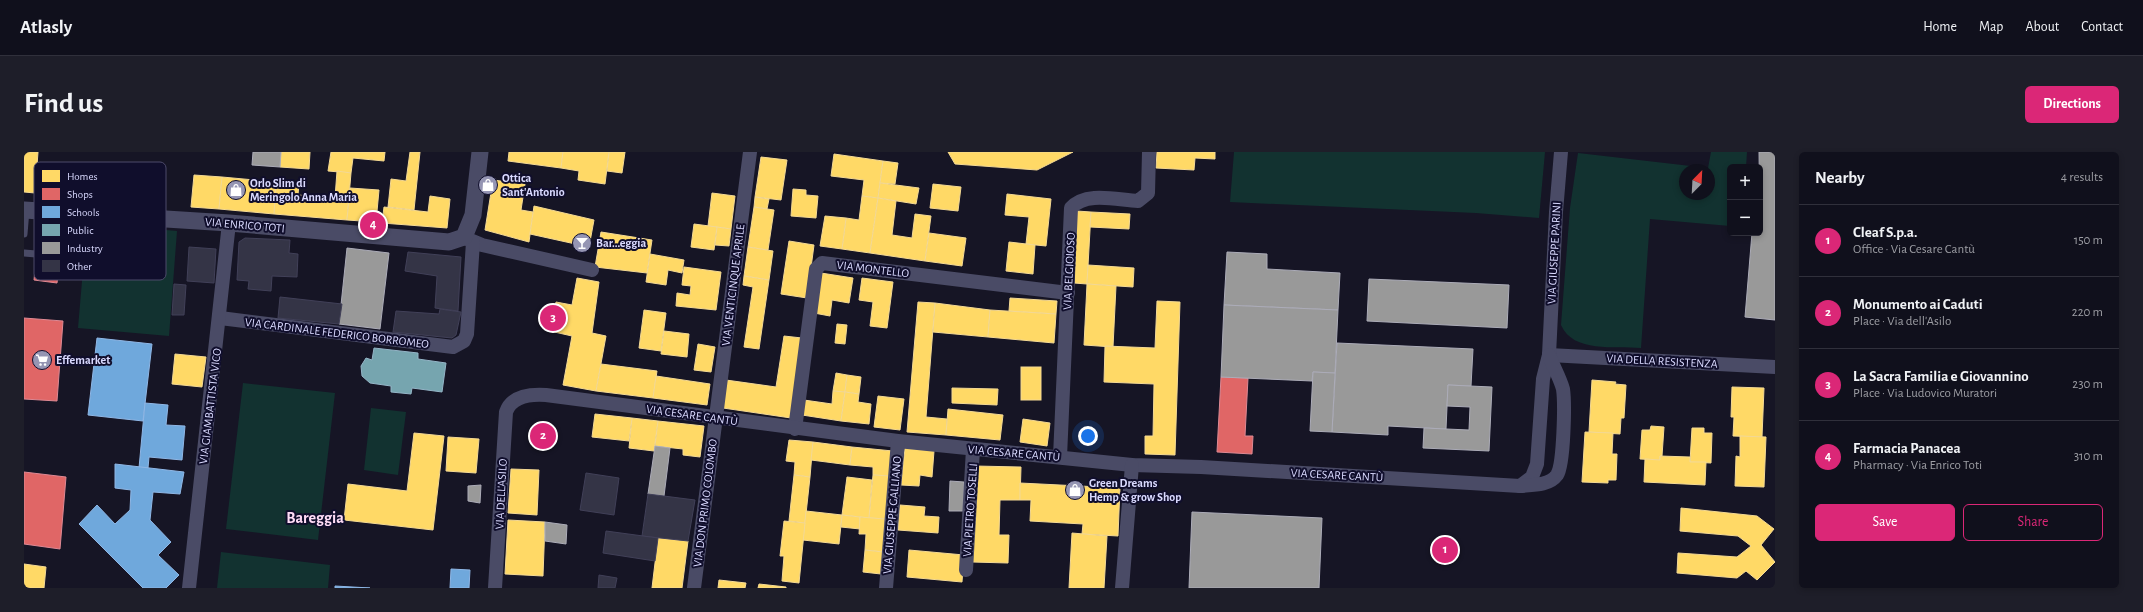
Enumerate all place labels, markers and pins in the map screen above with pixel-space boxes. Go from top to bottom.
place label: Ottica Sant'Antonio [502,172,565,198]
shop icon: Ottica Sant'Antonio [477,174,499,196]
place label: Orlo Slim di Meringolo Anna Maria [250,177,357,203]
shop icon: Orlo Slim di Meringolo Anna Maria [225,179,247,201]
pin: 4 [360,210,386,240]
bar icon: Bar...eggia [571,232,593,254]
place label: Bar...eggia [596,237,646,249]
pin: 3 [540,303,566,333]
supermarket icon: Effemarket [31,349,53,371]
place label: Effemarket [56,354,110,366]
pin: 2 [530,421,556,451]
place label: Green Dreams Hemp & grow Shop [1089,477,1181,503]
shop icon: Green Dreams Hemp & grow Shop [1064,479,1086,501]
pin: 1 [1432,535,1458,565]

